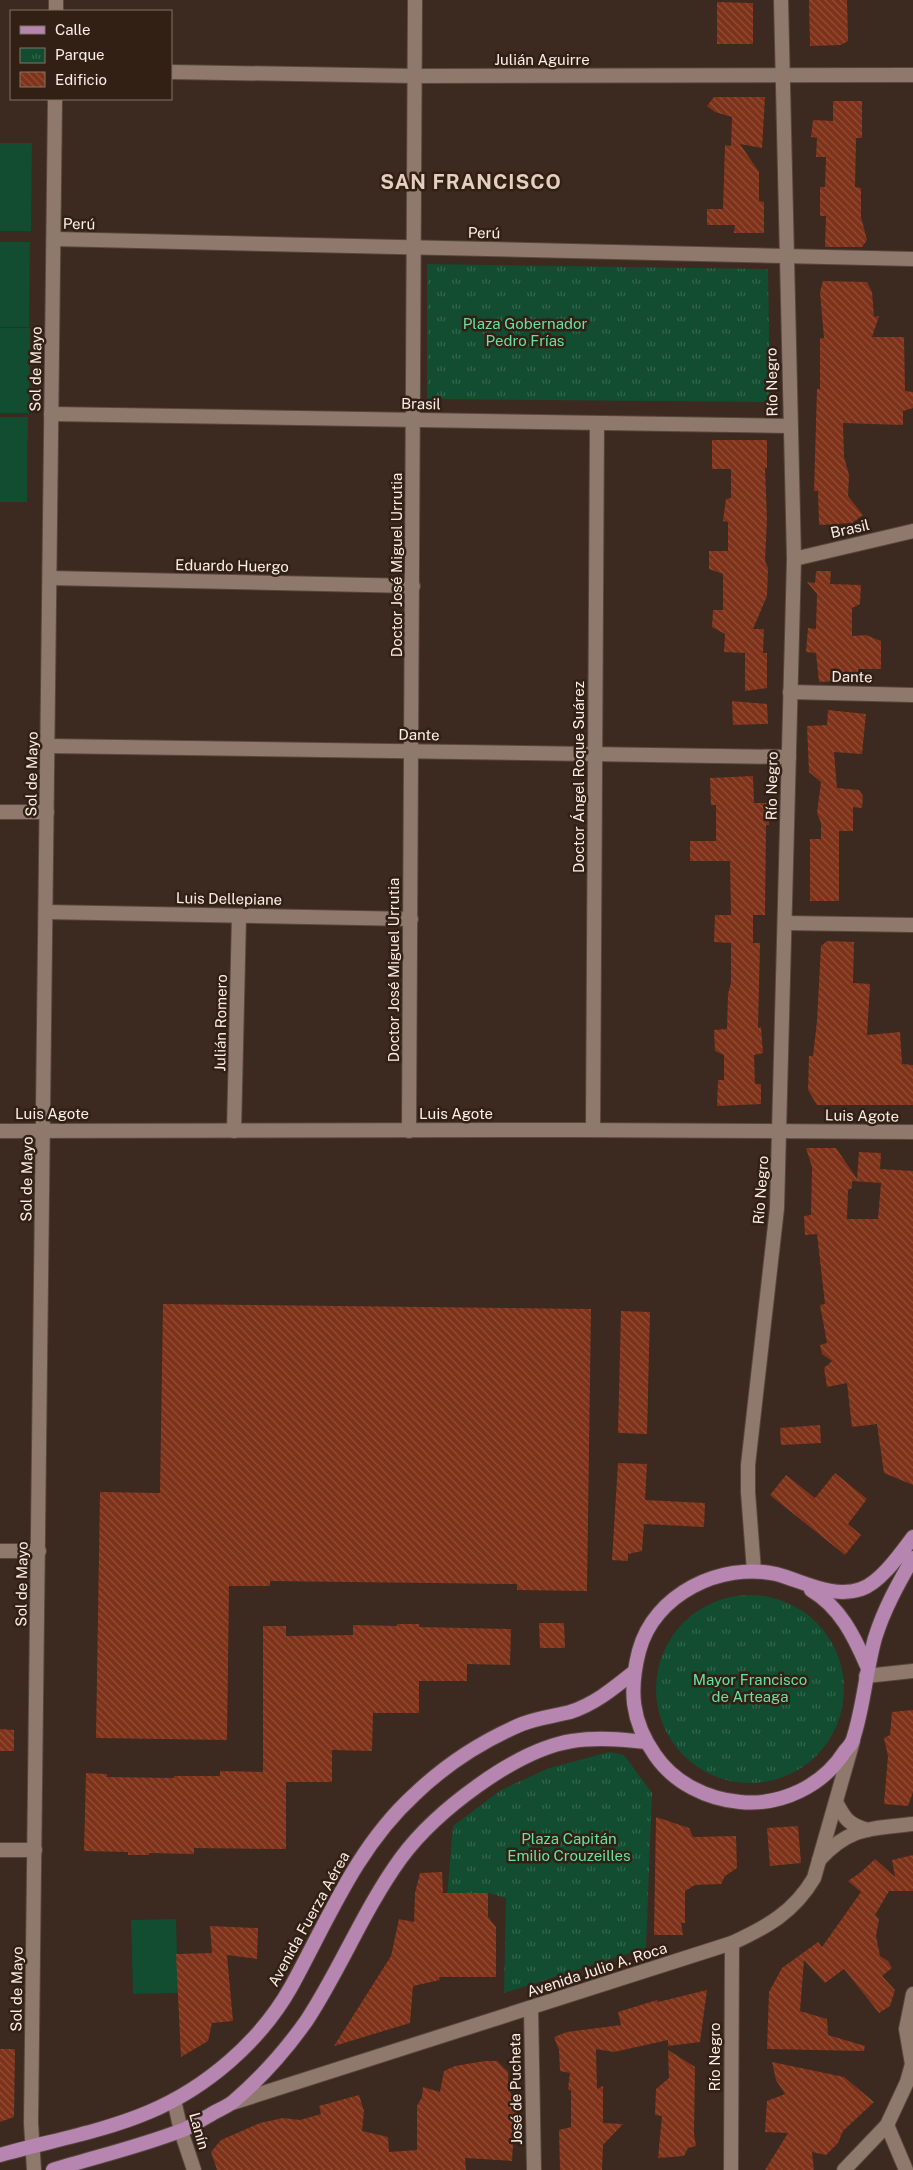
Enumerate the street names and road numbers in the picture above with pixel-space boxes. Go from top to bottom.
street label: Julián Aguirre [494,51,590,68]
street label: Perú [63,215,95,232]
street label: Perú [468,224,500,241]
street label: Sol de Mayo [26,326,45,412]
street label: Río Negro [762,347,781,417]
street label: Brasil [401,395,441,412]
street label: Doctor José Miguel Urrutia [388,473,405,657]
street label: Brasil [829,516,871,541]
street label: Eduardo Huergo [175,556,289,575]
street label: Dante [831,668,873,685]
street label: Doctor Ángel Roque Suárez [570,681,587,873]
street label: Dante [398,726,440,743]
street label: Sol de Mayo [22,731,41,817]
street label: Río Negro [762,751,781,821]
street label: Doctor José Miguel Urrutia [385,878,402,1062]
street label: Luis Dellepiane [176,889,282,908]
street label: Julián Romero [211,974,230,1072]
street label: Luis Agote [15,1105,89,1122]
street label: Luis Agote [419,1105,493,1122]
street label: Luis Agote [825,1106,899,1125]
street label: Sol de Mayo [17,1136,36,1222]
street label: Río Negro [750,1155,771,1225]
street label: Sol de Mayo [12,1541,31,1627]
street label: Avenida Fuerza Aérea [264,1848,353,1989]
street label: Avenida Julio A. Roca [525,1939,669,2000]
street label: Sol de Mayo [7,1946,26,2032]
street label: Río Negro [706,2023,723,2091]
street label: José de Pucheta [506,2033,525,2145]
street label: Lanín [186,2110,213,2151]

